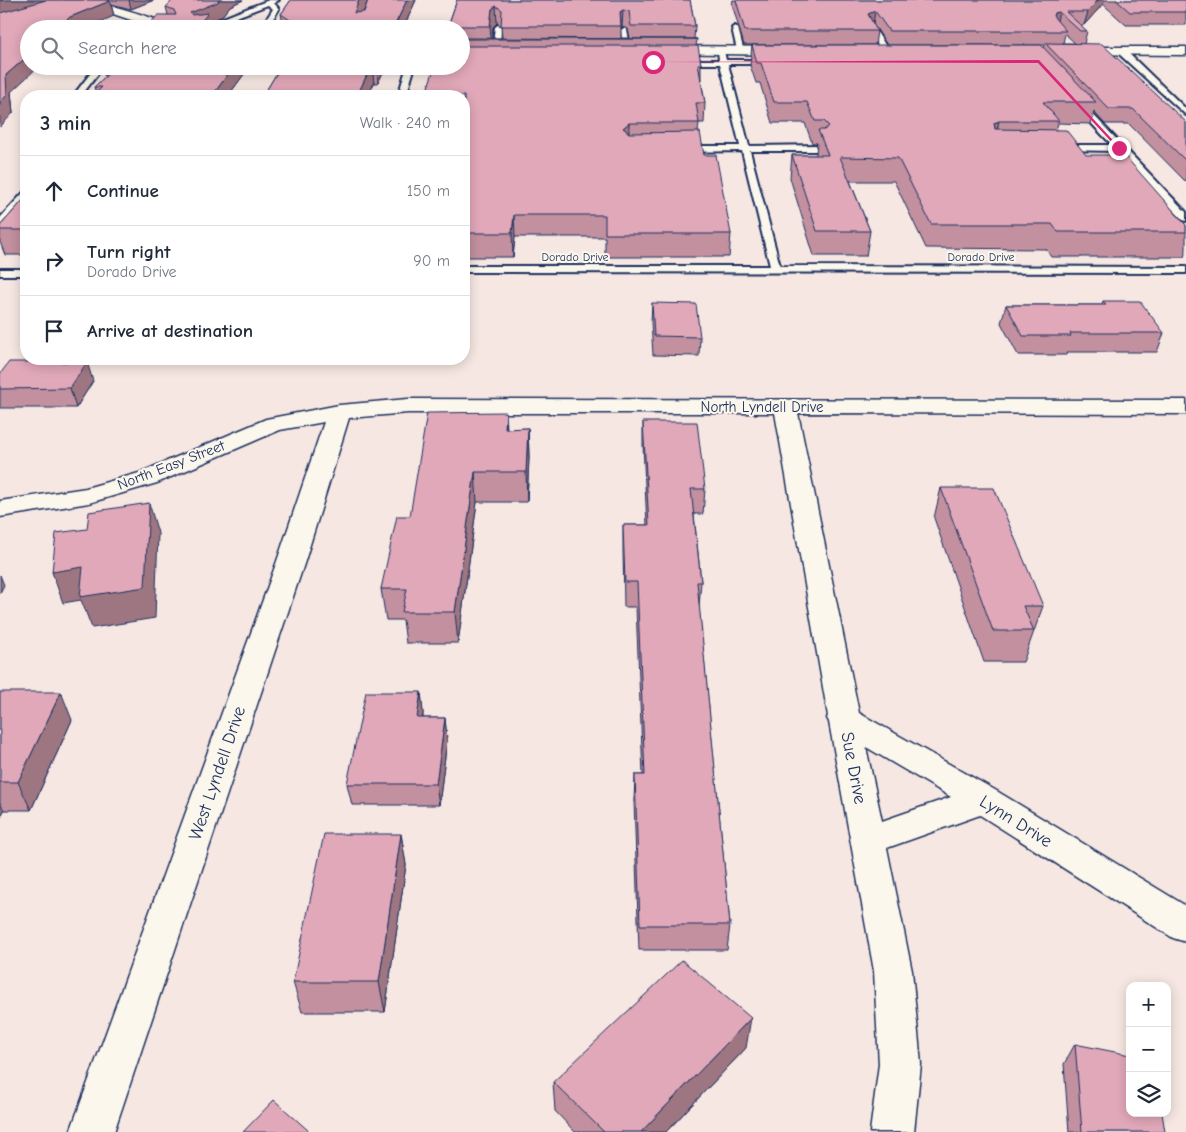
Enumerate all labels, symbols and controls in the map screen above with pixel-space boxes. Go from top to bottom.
search box [20,20,470,75]
icon: search [38,34,66,62]
text: Search here [78,37,177,59]
route start [642,51,665,74]
text: 3 min [40,111,91,135]
text: Walk · 240 m [360,114,450,132]
route end [1108,137,1131,160]
icon: ahead [40,177,68,205]
text: Continue [87,180,159,202]
text: 150 m [407,182,450,200]
text: Turn right [87,241,171,263]
icon: right [40,247,68,275]
street label: Dorado Drive [541,250,609,264]
street label: Dorado Drive [947,250,1015,264]
text: 90 m [413,252,450,270]
text: Dorado Drive [87,263,177,281]
icon: arrive [40,317,68,345]
text: Arrive at destination [87,320,253,342]
street label: North Lyndell Drive [701,398,824,416]
street label: North Easy Street [115,436,228,494]
street label: West Lyndell Drive [185,703,250,843]
street label: Sue Drive [836,730,871,806]
street label: Lynn Drive [976,791,1056,852]
map controls [1126,982,1171,1117]
button: + [1126,982,1171,1027]
button: − [1126,1027,1171,1072]
button: layers [1126,1072,1171,1117]

